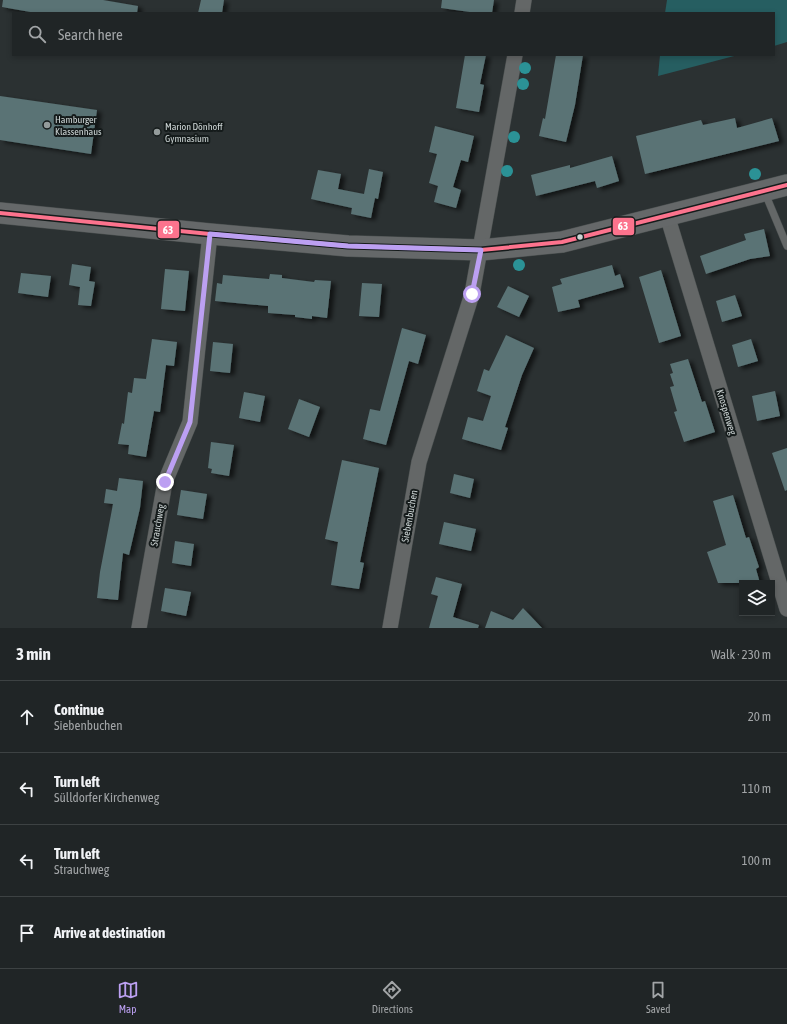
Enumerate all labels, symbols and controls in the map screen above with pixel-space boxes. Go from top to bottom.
search box [12,12,775,56]
icon: search [26,23,48,45]
text: Search here [58,26,123,43]
place label: Hamburger Klassenhaus [55,114,102,137]
marker: Hamburger Klassenhaus [42,120,52,130]
place label: Marion Dönhoff Gymnasium [165,121,223,144]
marker: Marion Dönhoff Gymnasium [152,127,162,137]
line badge: 63 [612,217,635,236]
line badge: 63 [157,220,180,239]
text: 63 [618,220,628,232]
text: 63 [163,224,173,236]
unlabelled marker [575,232,585,242]
route start [463,285,481,303]
street label: Knospenweg [714,388,739,437]
route end [156,473,174,491]
street label: Siebenbuchen [400,489,420,543]
street label: Strauchweg [148,502,167,547]
map controls [739,580,775,616]
button: layers [739,580,775,616]
text: 3 min [16,644,51,664]
text: Walk · 230 m [711,647,771,662]
text: Continue [54,701,104,718]
icon: ahead [16,706,38,728]
text: 20 m [748,709,771,724]
text: Siebenbuchen [54,718,122,733]
text: Turn left [54,773,100,790]
icon: left [16,778,38,800]
text: 110 m [742,781,771,796]
text: Sülldorfer Kirchenweg [54,790,159,805]
text: Turn left [54,845,100,862]
icon: left [16,850,38,872]
text: 100 m [742,853,771,868]
text: Strauchweg [54,862,109,877]
icon: arrive [16,922,38,944]
text: Arrive at destination [54,924,165,941]
tab: Map [117,979,139,1015]
tab: Directions [372,979,413,1015]
tab: Saved [646,979,670,1015]

